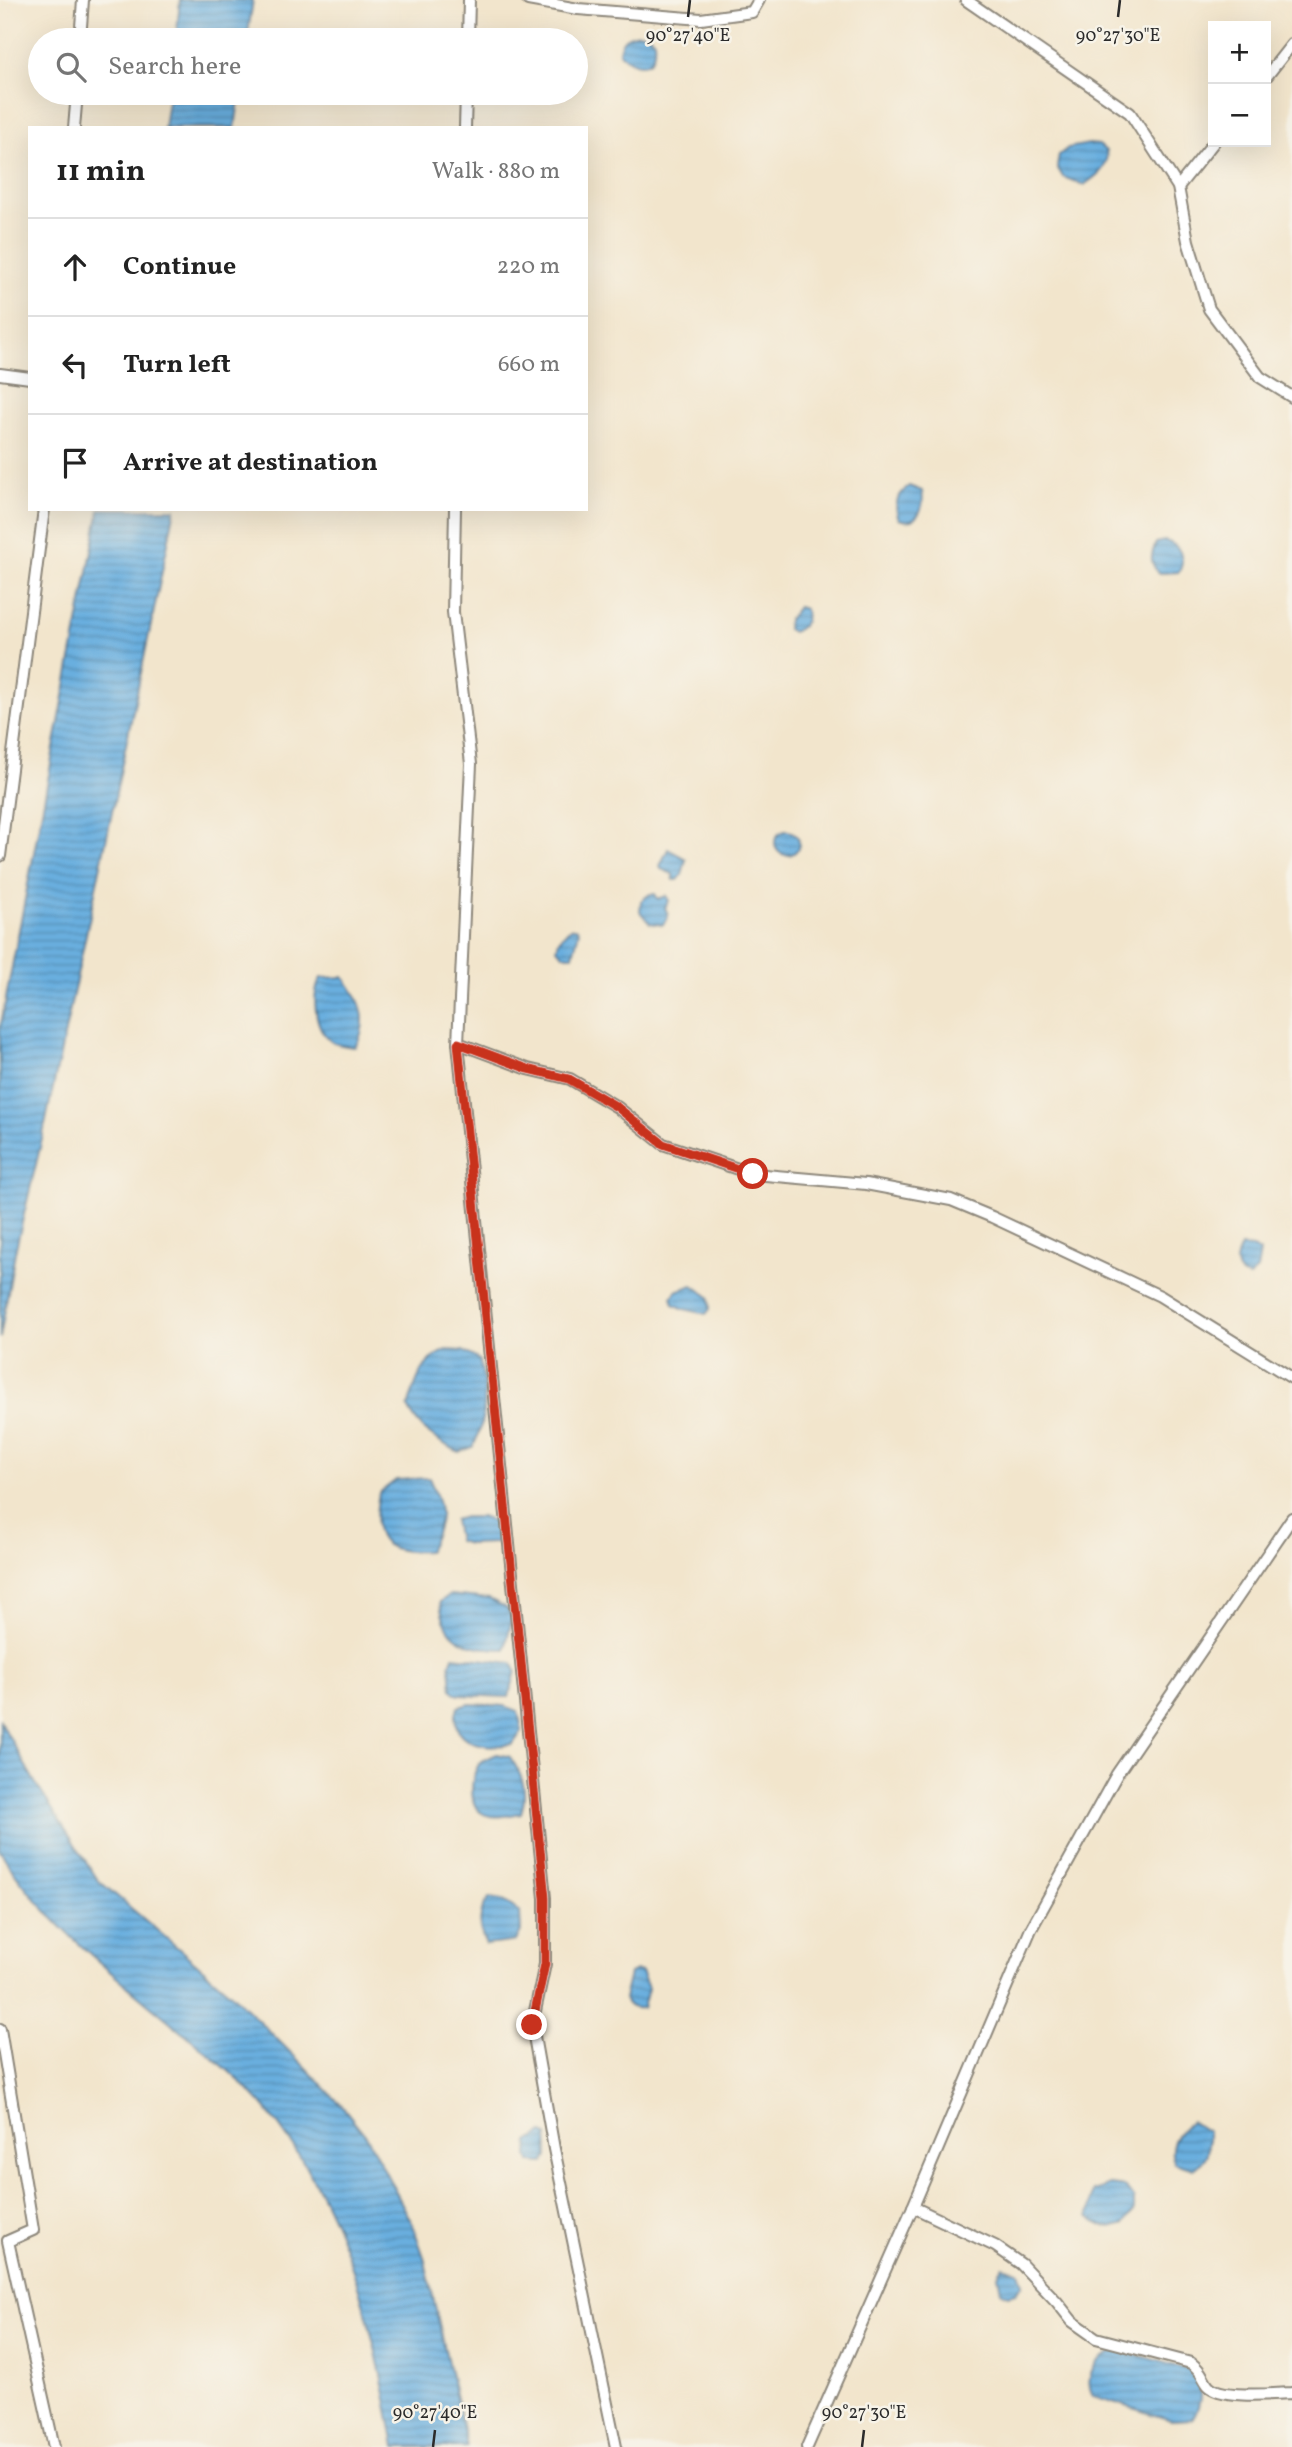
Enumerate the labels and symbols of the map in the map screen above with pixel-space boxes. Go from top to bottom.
text: 90°27'40"E [646,24,730,49]
text: 90°27'30"E [1076,24,1160,49]
route start [737,1158,768,1189]
route end [516,2009,547,2040]
text: 90°27'40"E [393,2401,477,2426]
text: 90°27'30"E [822,2401,906,2426]

